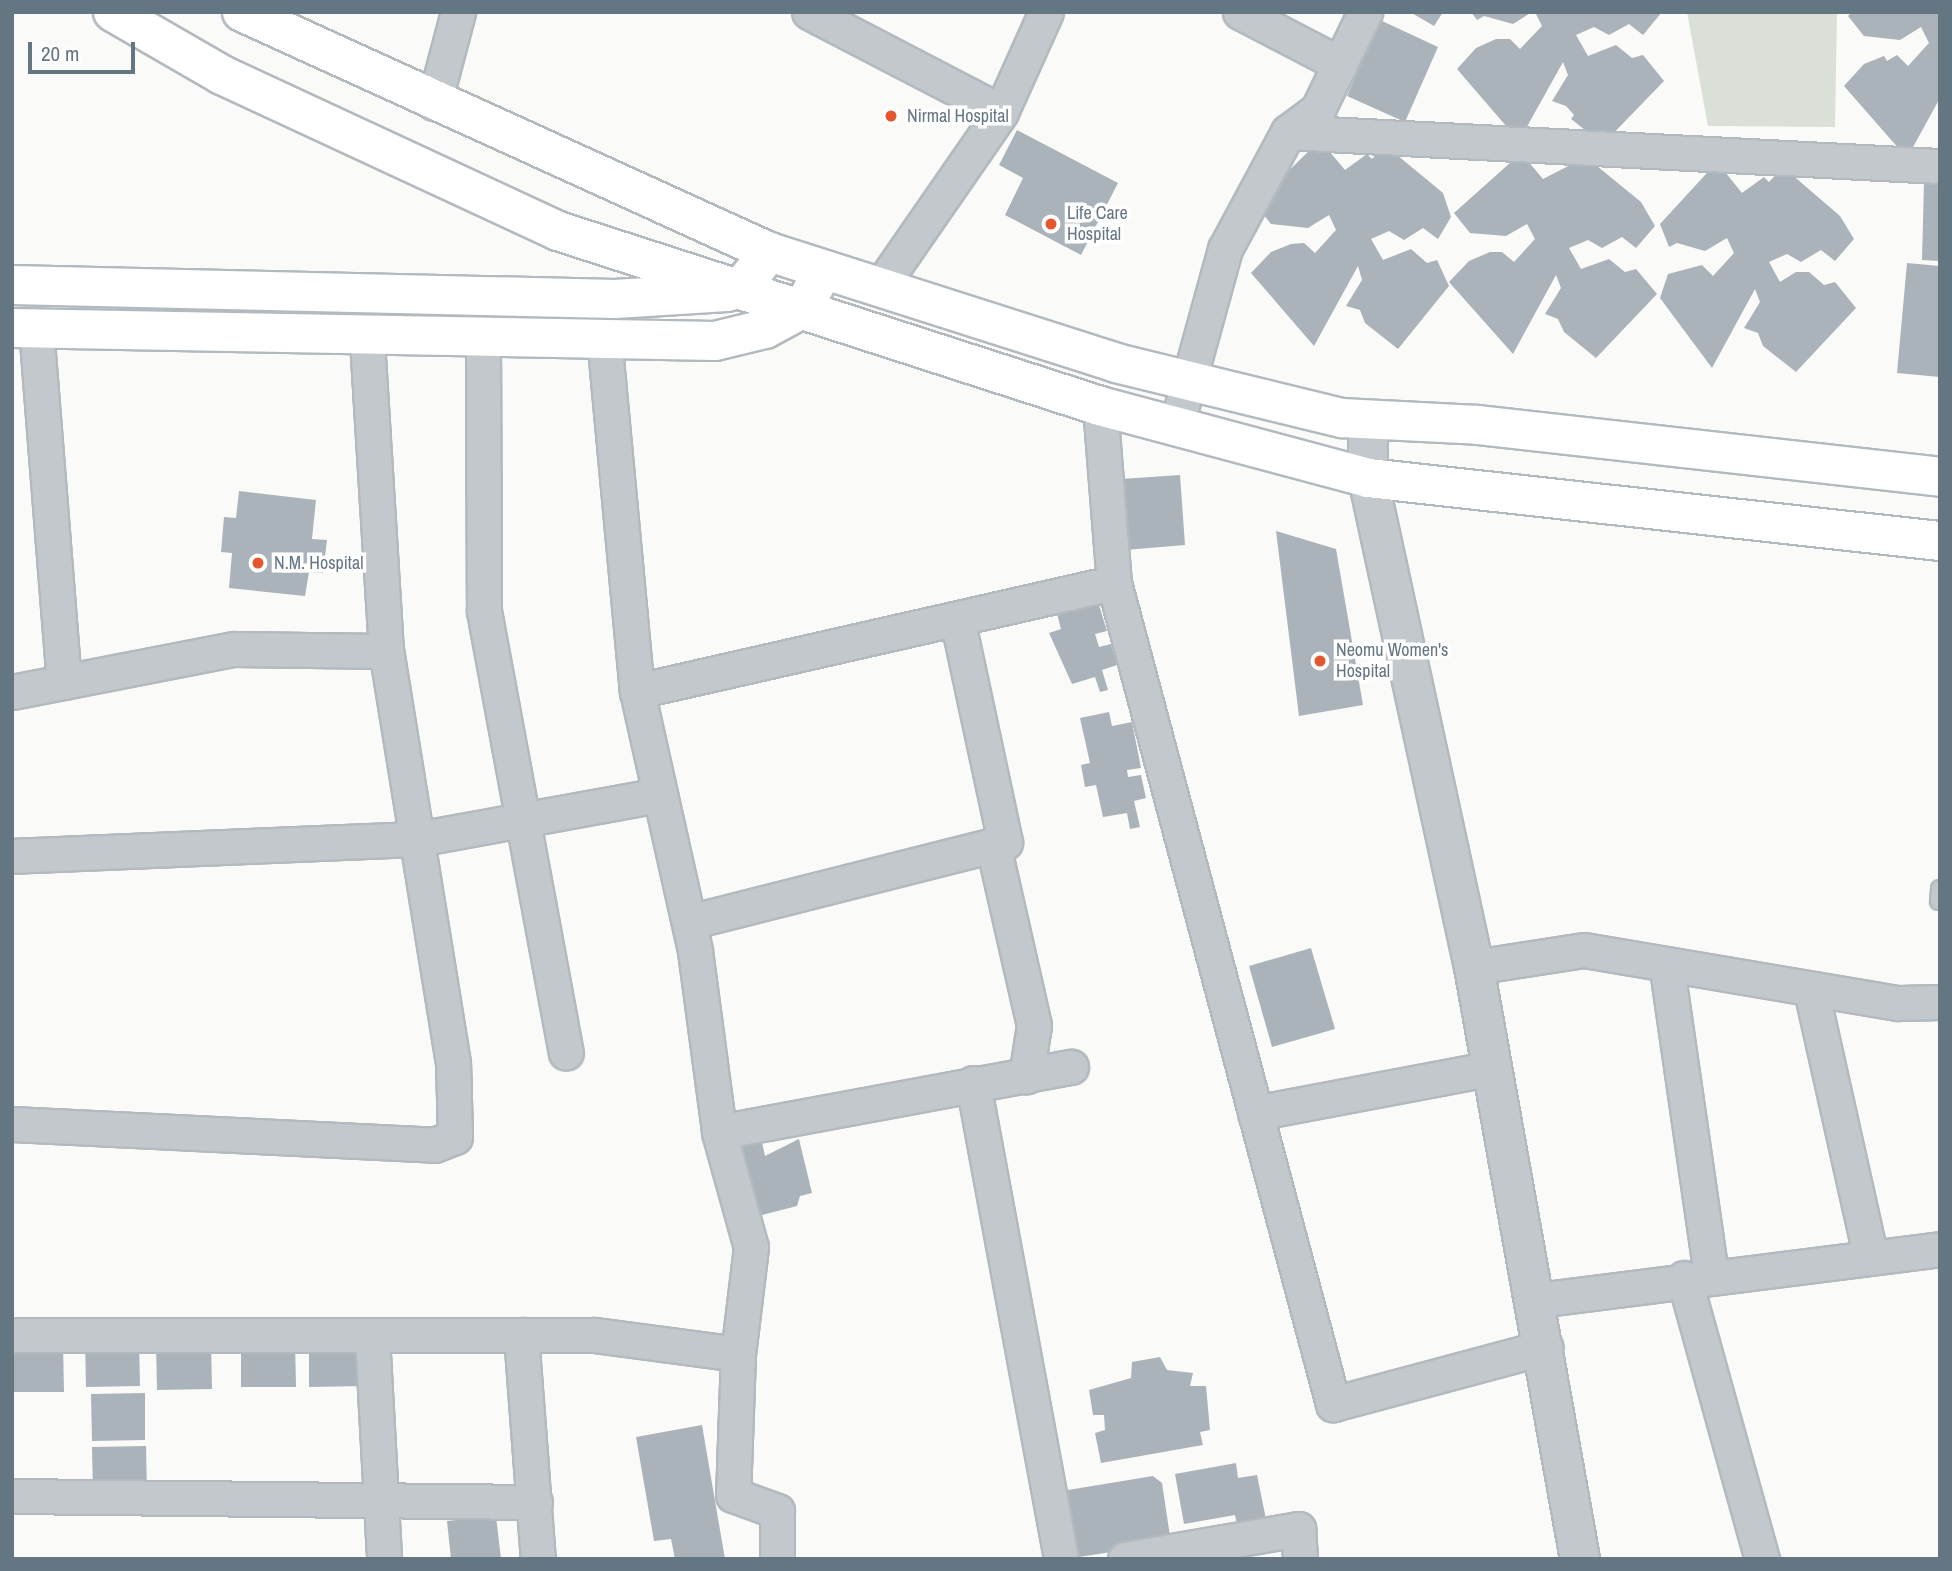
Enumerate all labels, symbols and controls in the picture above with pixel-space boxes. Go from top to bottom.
scale bar [32,28,138,72]
text: 20 m [41,39,79,68]
place label: Nirmal Hospital [907,105,1009,127]
marker: Nirmal Hospital [881,106,901,126]
place label: Life Care Hospital [1067,203,1128,246]
marker: Life Care Hospital [1041,214,1061,234]
place label: N.M. Hospital [274,552,363,574]
marker: N.M. Hospital [248,553,268,573]
place label: Neomu Women's Hospital [1336,640,1448,682]
marker: Neomu Women's Hospital [1310,651,1330,671]

